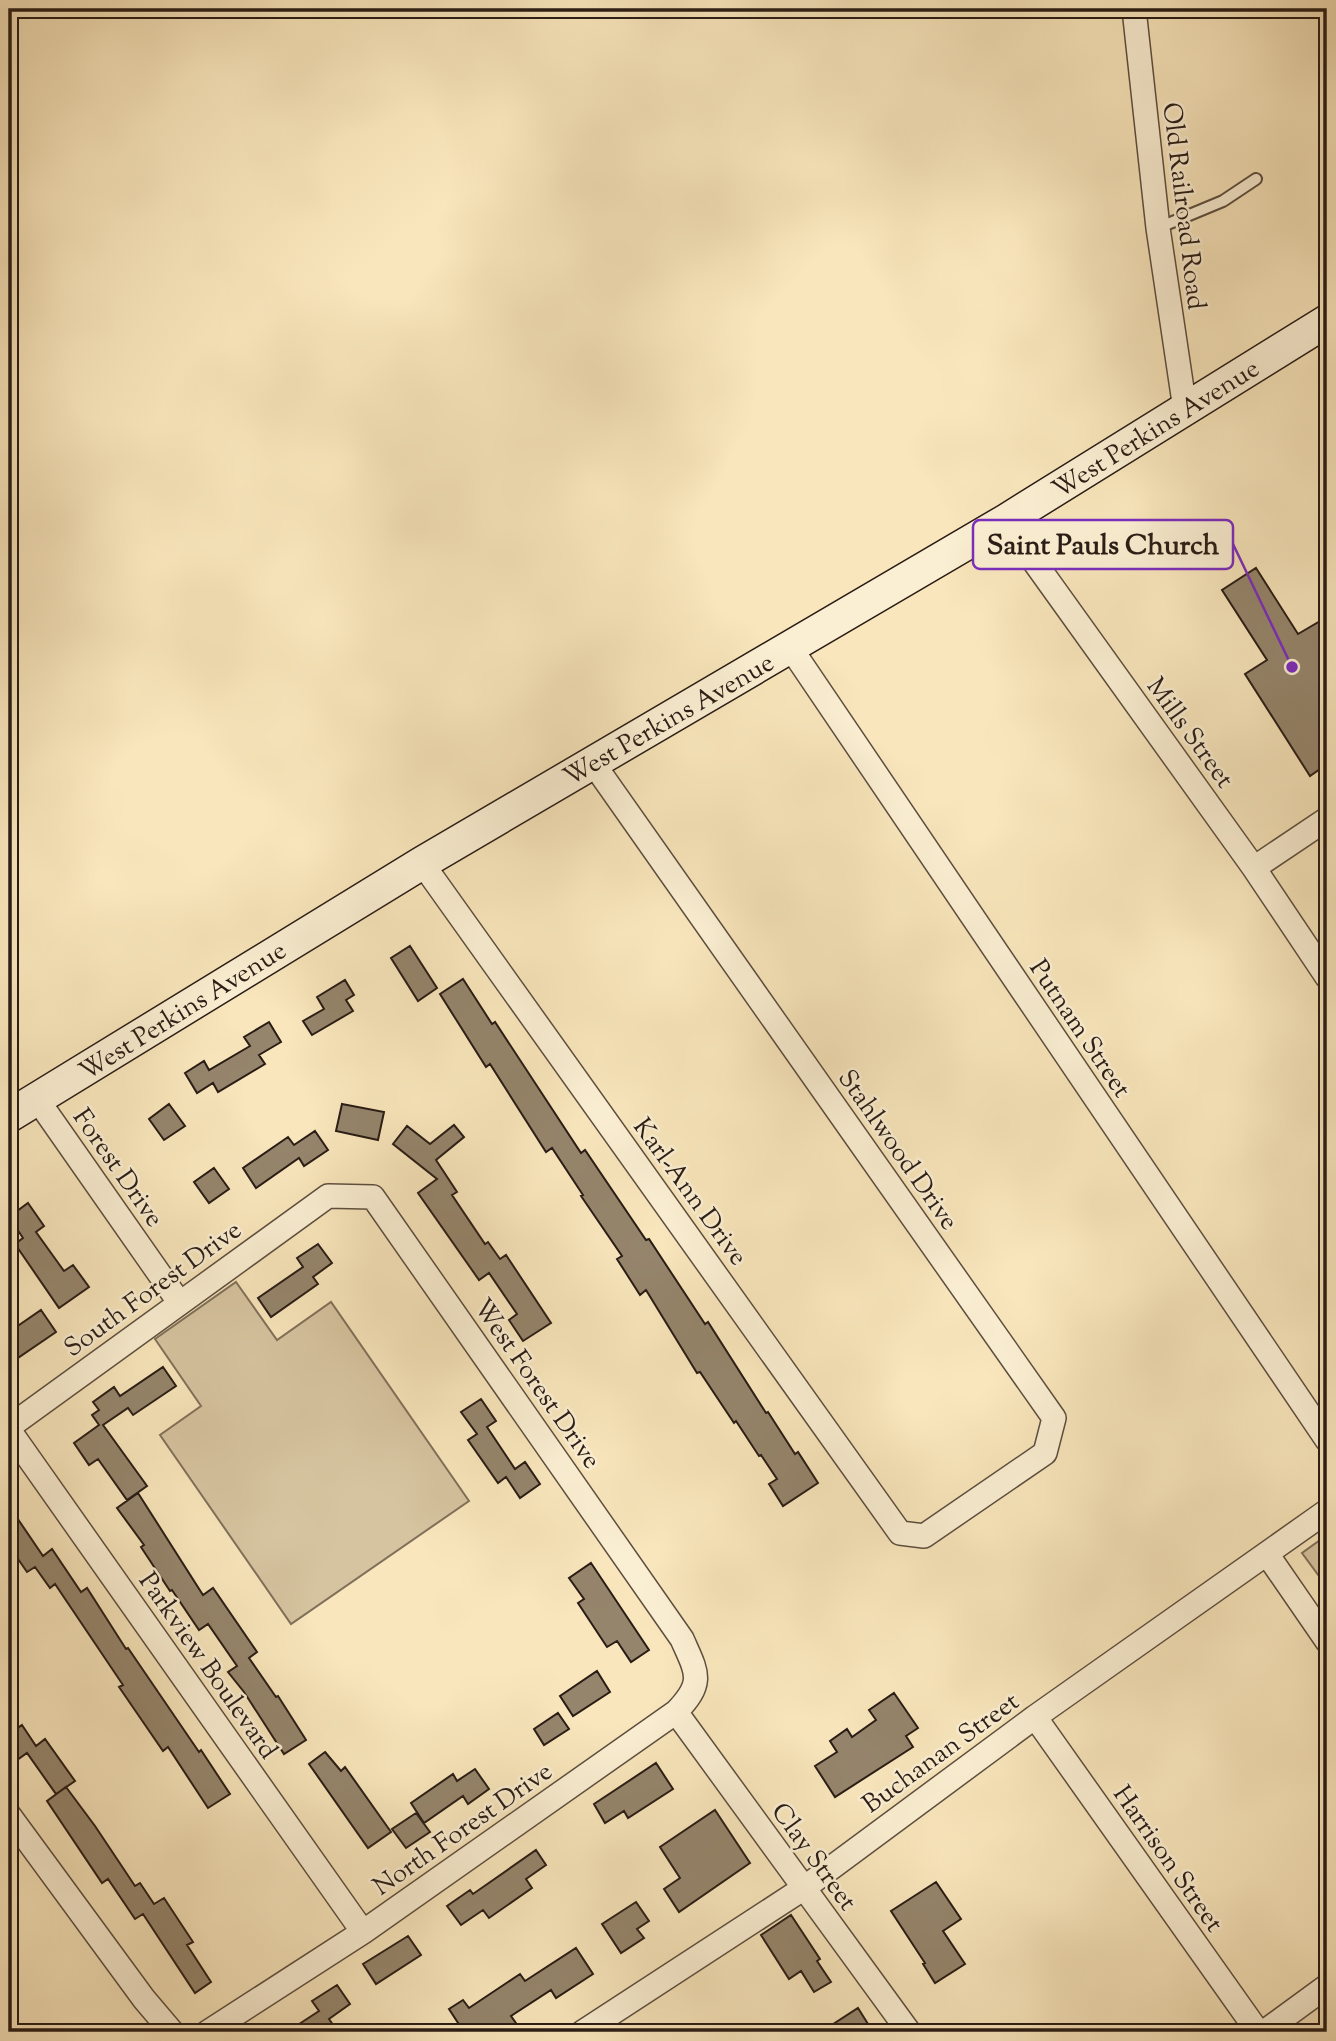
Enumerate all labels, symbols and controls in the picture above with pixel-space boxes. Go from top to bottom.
street label: Old Railroad Road [1151,100,1214,312]
street label: West Perkins Avenue [1046,351,1267,509]
callout: Saint Pauls Church [973,520,1233,569]
text: Saint Pauls Church [987,527,1220,567]
street label: West Perkins Avenue [557,646,782,797]
street label: Mills Street [1136,671,1242,796]
street label: West Perkins Avenue [73,933,294,1091]
street label: Putnam Street [1019,953,1139,1106]
street label: Stahlwood Drive [828,1063,966,1238]
street label: Forest Drive [62,1102,171,1235]
street label: Karl-Ann Drive [623,1111,755,1274]
street label: South Forest Drive [57,1213,250,1367]
street label: West Forest Drive [463,1292,609,1477]
street label: Parkview Boulevard [128,1565,286,1768]
street label: Buchanan Street [856,1684,1028,1824]
street label: North Forest Drive [366,1754,561,1906]
street label: Harrison Street [1103,1779,1231,1940]
street label: Clay Street [761,1796,865,1919]

